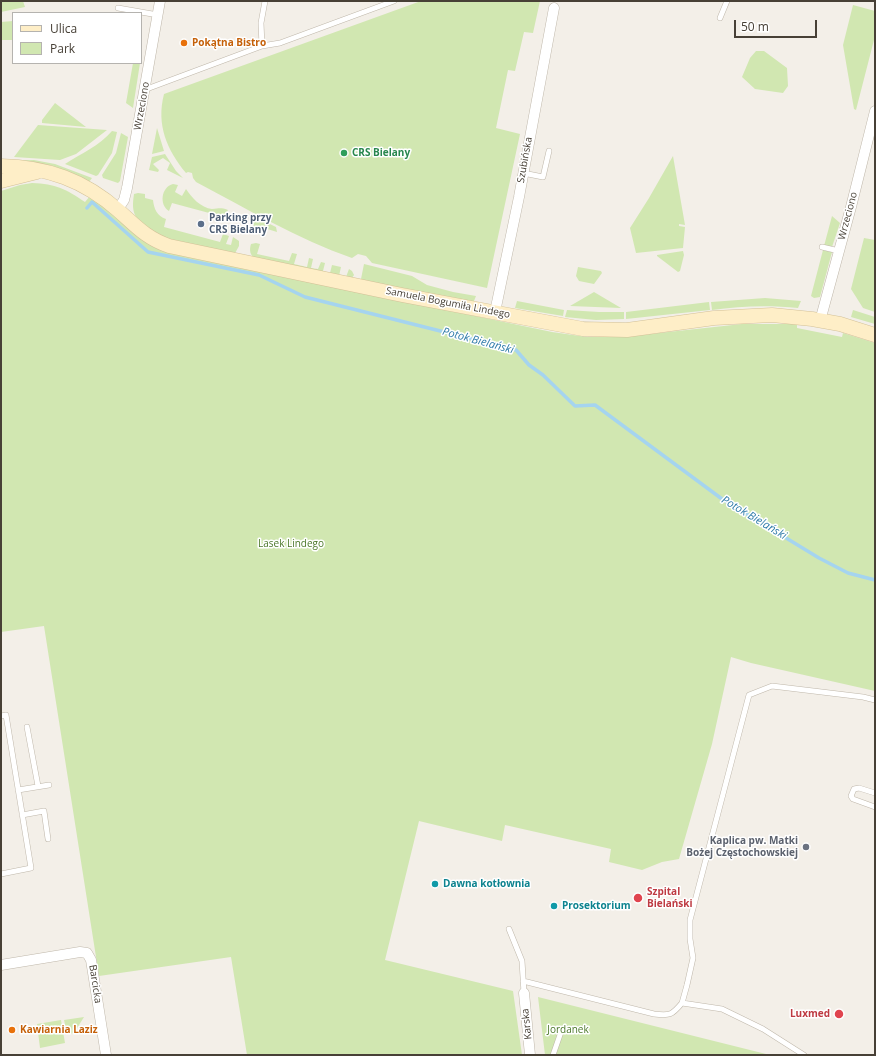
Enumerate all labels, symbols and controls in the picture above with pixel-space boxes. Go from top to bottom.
legend [12,12,142,64]
scale bar [736,12,819,38]
text: 50 m [741,18,769,35]
text: Ulica [50,20,77,37]
place label: Pokątna Bistro [192,37,266,49]
marker: Pokątna Bistro [179,38,189,48]
text: Park [50,40,75,57]
street label: Wrzeciono [132,81,152,131]
street label: Szubińska [515,136,535,184]
place label: CRS Bielany [352,147,410,159]
marker: CRS Bielany [339,148,349,158]
street label: Wrzeciono [836,191,860,241]
place label: Parking przy CRS Bielany [209,212,271,236]
marker: Parking przy CRS Bielany [196,219,206,229]
street label: Samuela Bogumiła Lindego [385,285,511,321]
water label: Potok Bielański [441,325,515,357]
water label: Potok Bielański [719,493,789,543]
park label: Lasek Lindego [258,538,324,550]
place label: Kaplica pw. Matki Bożej Częstochowskiej [686,835,798,858]
marker: Kaplica pw. Matki Bożej Częstochowskiej [801,842,811,852]
place label: Dawna kotłownia [443,878,530,890]
marker: Dawna kotłownia [430,879,440,889]
place label: Szpital Bielański [647,886,693,910]
marker: Szpital Bielański [632,892,644,904]
place label: Prosektorium [562,900,631,912]
marker: Prosektorium [549,901,559,911]
street label: Barcicka [86,964,104,1004]
street label: Karska [519,1008,535,1040]
place label: Luxmed [790,1008,830,1020]
marker: Luxmed [833,1008,845,1020]
place label: Kawiarnia Laziz [20,1024,98,1036]
park label: Jordanek [547,1024,589,1036]
marker: Kawiarnia Laziz [7,1025,17,1035]

